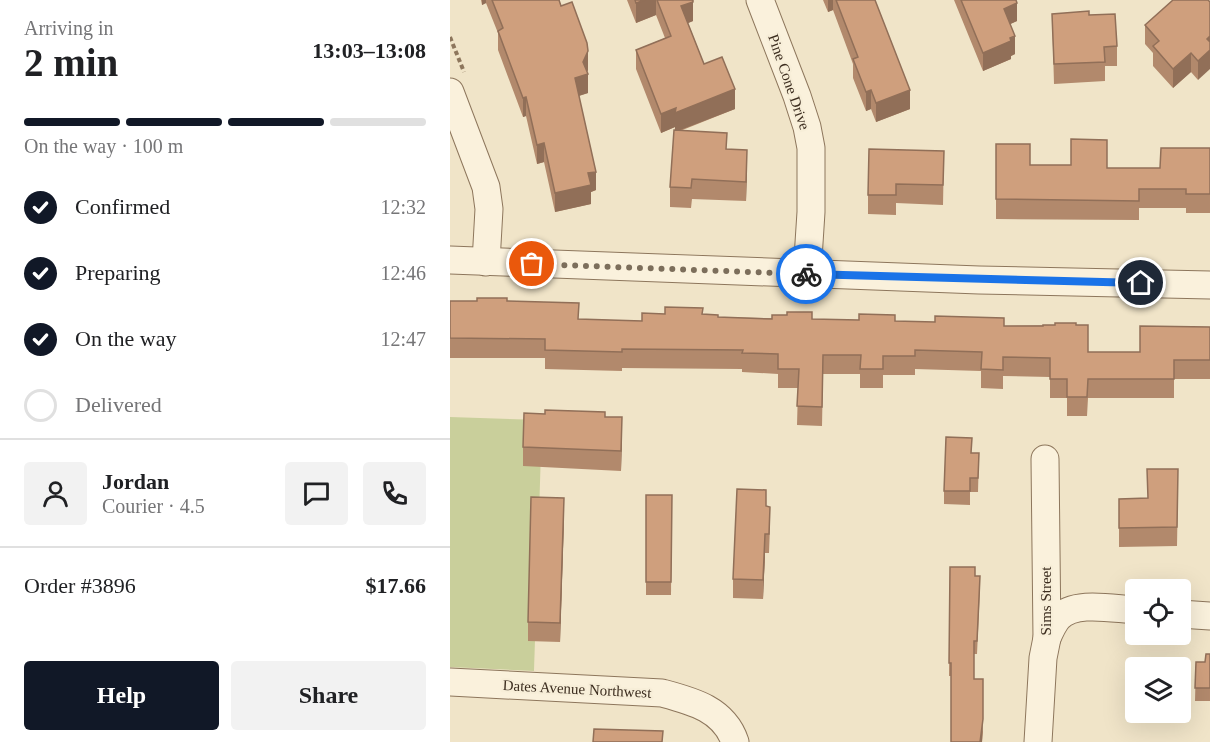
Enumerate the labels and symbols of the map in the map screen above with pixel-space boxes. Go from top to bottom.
street label: Pine Cone Drive [765,32,813,132]
pin [506,238,557,289]
courier [776,244,836,304]
pin [1115,257,1166,308]
street label: Sims Street [1038,566,1054,635]
street label: Dates Avenue Northwest [502,677,653,701]

